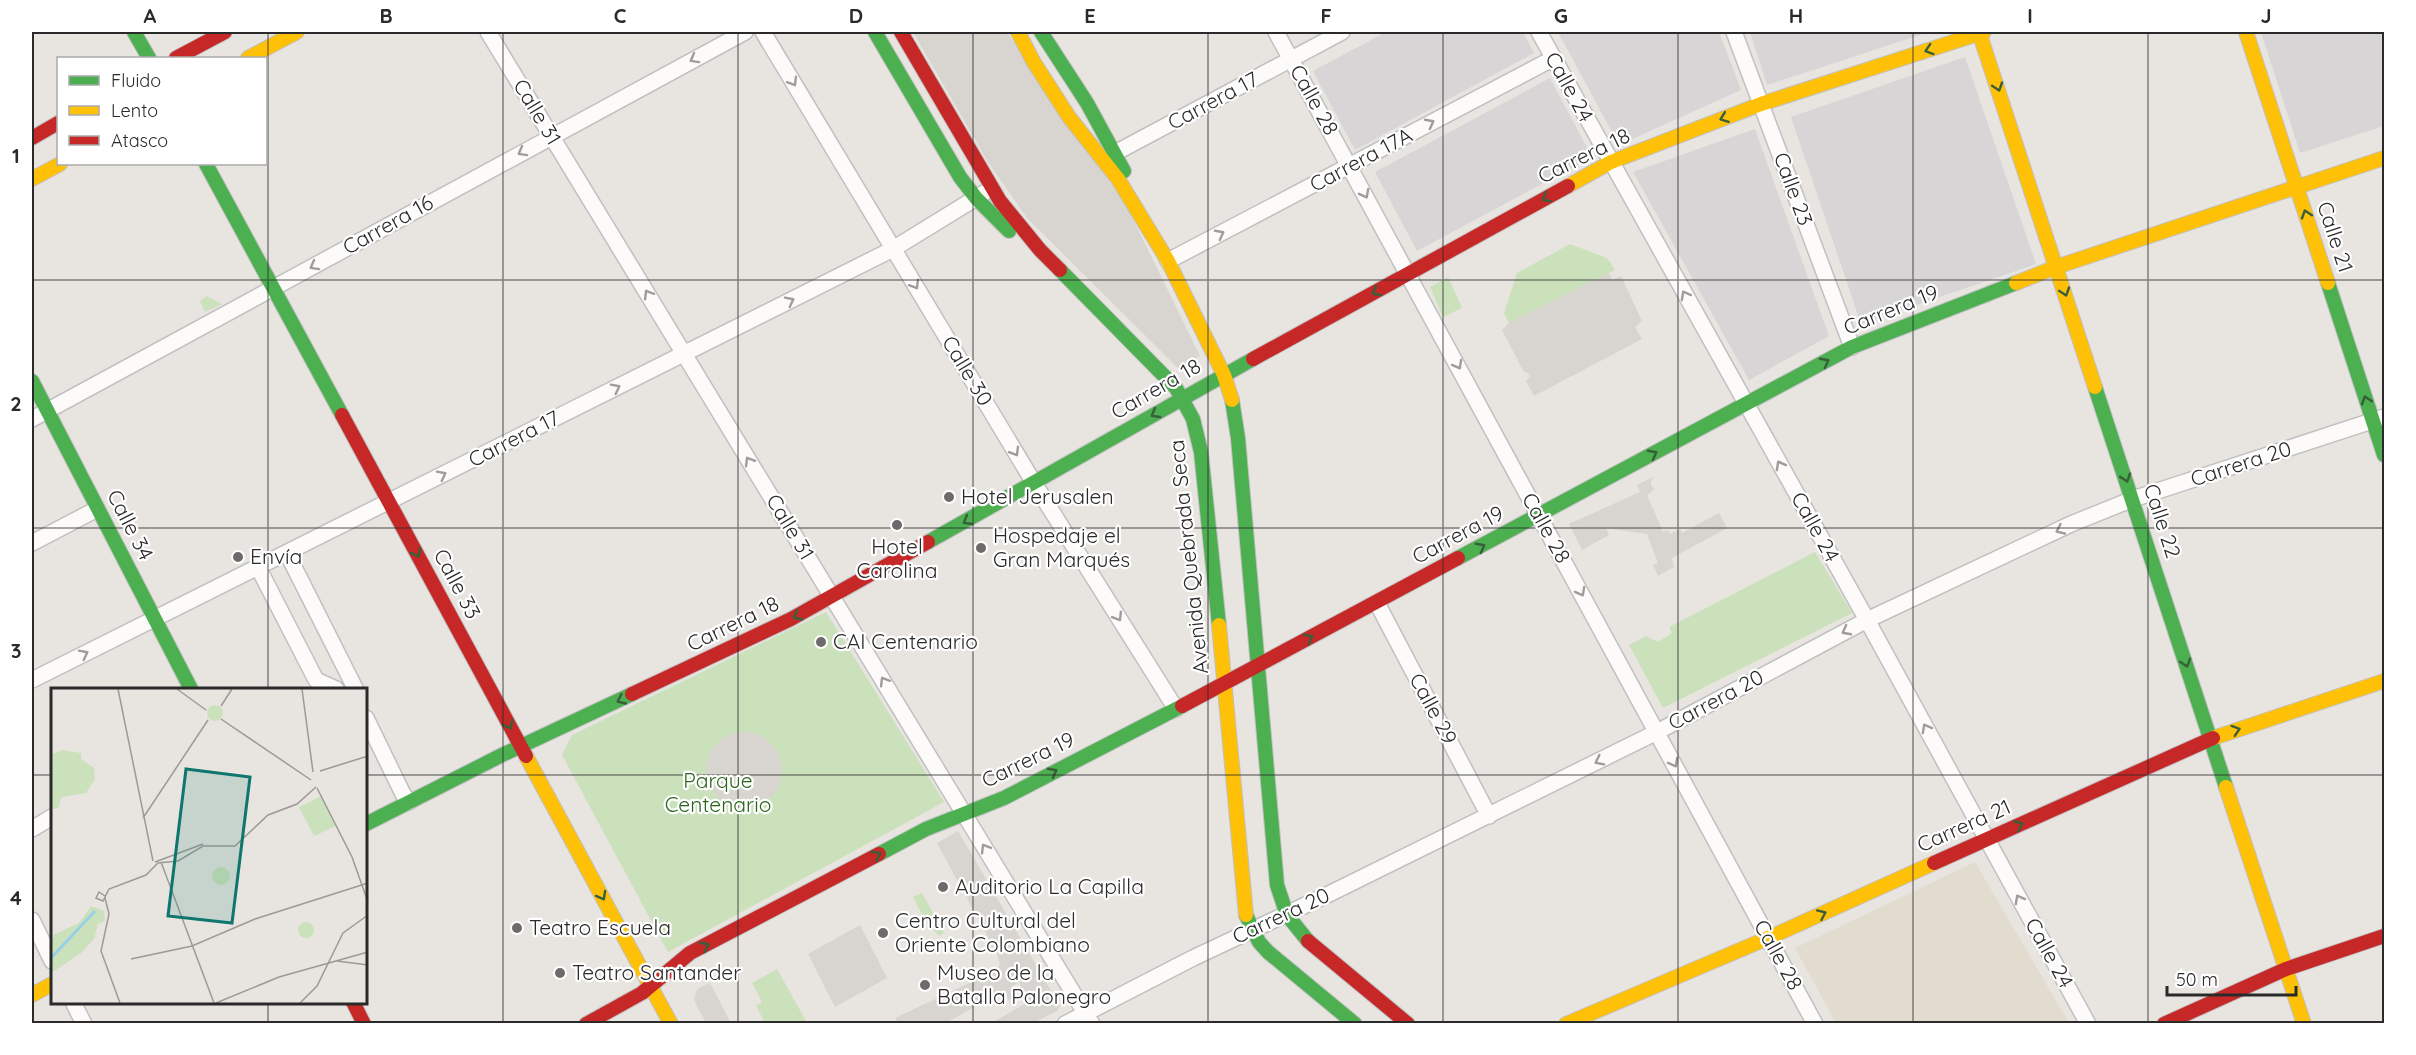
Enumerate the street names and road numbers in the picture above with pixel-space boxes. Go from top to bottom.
street label: Calle 24 [1540,47,1600,126]
street label: Calle 28 [1285,60,1345,139]
street label: Carrera 17 [1163,65,1262,135]
street label: Calle 31 [508,74,568,149]
street label: Carrera 17A [1305,121,1416,197]
street label: Carrera 18 [1533,122,1634,189]
street label: Calle 23 [1769,148,1819,229]
street label: Carrera 16 [338,189,437,260]
street label: Calle 21 [2312,198,2360,275]
street label: Carrera 19 [1839,278,1942,340]
street label: Calle 30 [937,331,999,410]
street label: Carrera 18 [1106,352,1205,424]
street label: Carrera 17 [464,404,564,472]
street label: Carrera 20 [2187,435,2294,492]
street label: Avenida Quebrada Seca [1163,439,1213,676]
street label: Calle 22 [2139,480,2187,561]
street label: Calle 34 [102,485,160,564]
street label: Calle 24 [1786,487,1846,566]
street label: Calle 28 [1517,488,1577,567]
street label: Calle 31 [761,489,821,564]
street label: Carrera 19 [1407,499,1508,569]
street label: Calle 33 [429,544,487,623]
street label: Carrera 18 [682,590,783,657]
street label: Carrera 20 [1663,663,1768,735]
street label: Calle 29 [1404,669,1463,749]
street label: Carrera 19 [977,726,1078,793]
street label: Carrera 21 [1913,793,2014,857]
street label: Carrera 20 [1228,881,1333,949]
street label: Calle 24 [2020,913,2080,992]
street label: Calle 28 [1749,915,1809,994]

